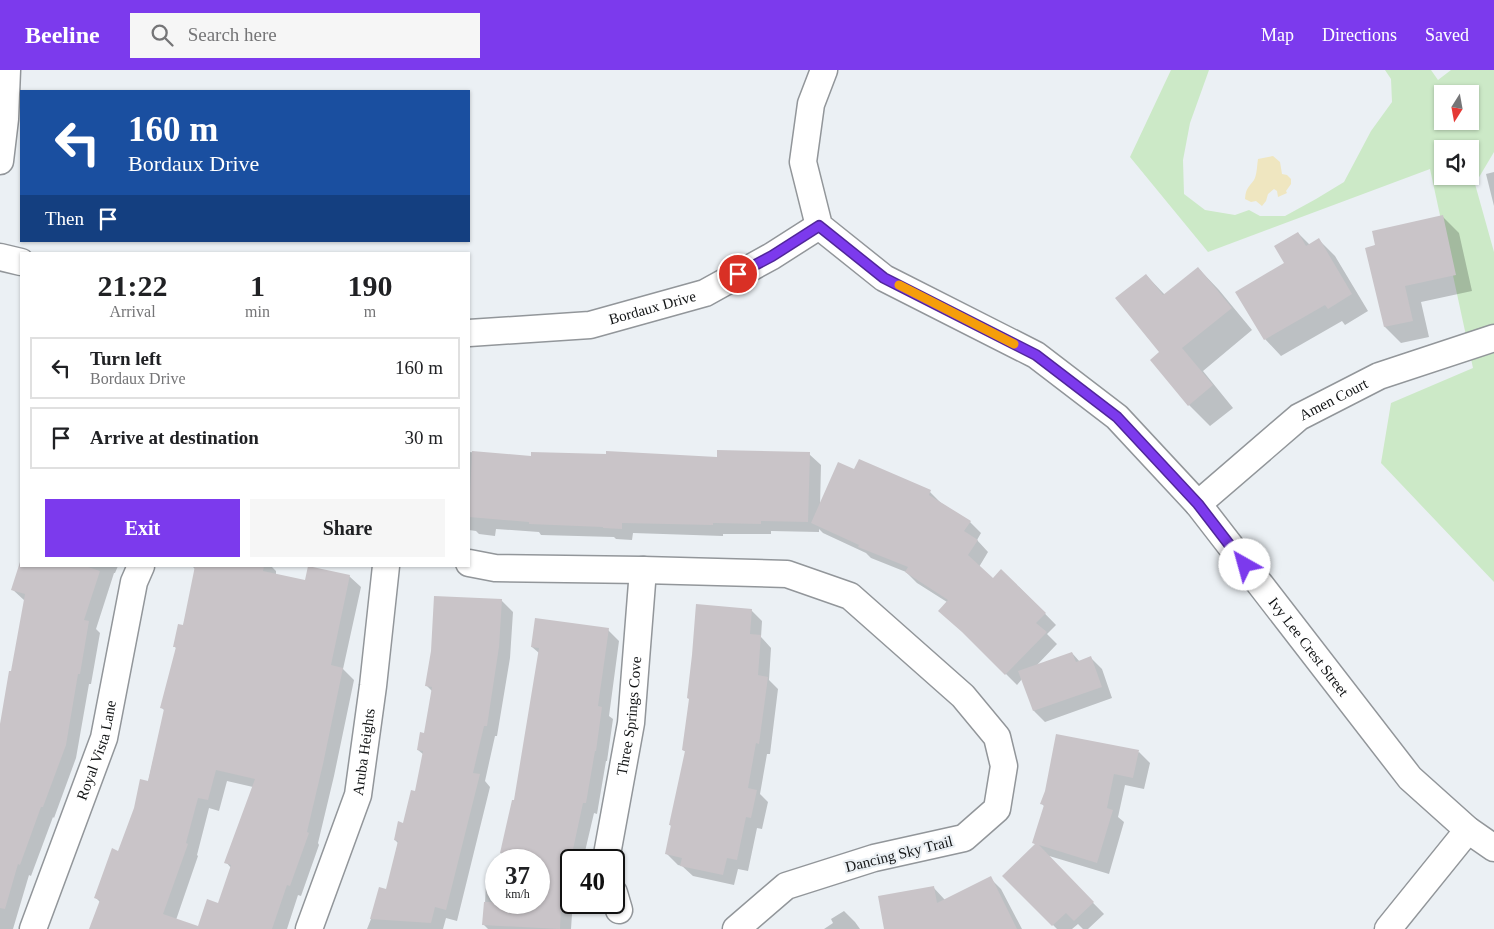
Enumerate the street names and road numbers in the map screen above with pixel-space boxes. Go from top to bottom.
street label: Bordaux Drive [607,288,698,327]
street label: Amen Court [1297,375,1371,423]
street label: Ivy Lee Crest Street [1265,594,1352,700]
street label: Three Springs Cove [614,655,644,777]
street label: Royal Vista Lane [74,699,119,802]
street label: Aruba Heights [350,707,378,797]
street label: Dancing Sky Trail [844,833,954,875]

